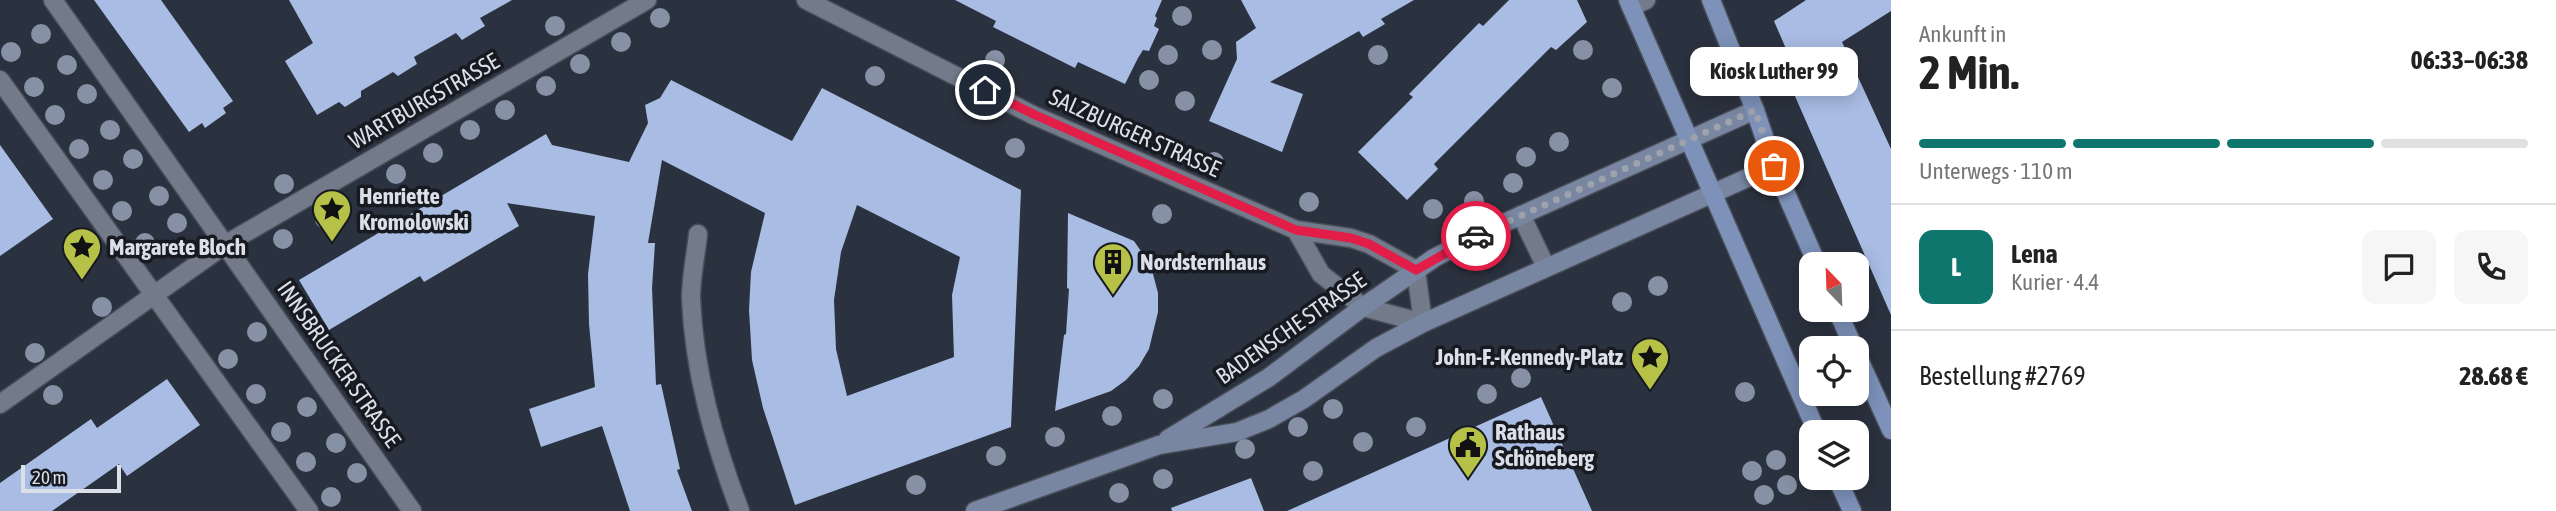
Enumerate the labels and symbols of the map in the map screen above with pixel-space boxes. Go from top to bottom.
street label: WARTBURGSTRASSE [344,47,504,154]
callout: Kiosk Luther 99 [1690,47,1858,96]
pin [955,60,1015,120]
street label: SALZBURGER STRASSE [1046,84,1225,182]
pin [1744,136,1804,196]
place label: Henriette Kromolowski [359,183,469,235]
place icon: Henriette Kromolowski [311,188,353,243]
courier [1441,201,1511,271]
place icon: Margarete Bloch [61,226,103,281]
place label: Margarete Bloch [109,234,246,260]
building icon: Nordsternhaus [1092,241,1134,296]
place label: Nordsternhaus [1140,249,1266,275]
north arrow [1799,252,1869,322]
street label: BADENSCHE STRASSE [1211,267,1371,389]
street label: INNSBRUCKER STRASSE [272,276,406,452]
place icon: John-F.-Kennedy-Platz [1629,336,1671,391]
place label: John-F.-Kennedy-Platz [1435,344,1624,370]
place label: Rathaus Schöneberg [1495,419,1594,471]
public building icon: Rathaus Schöneberg [1447,424,1489,479]
scale bar [21,462,121,494]

